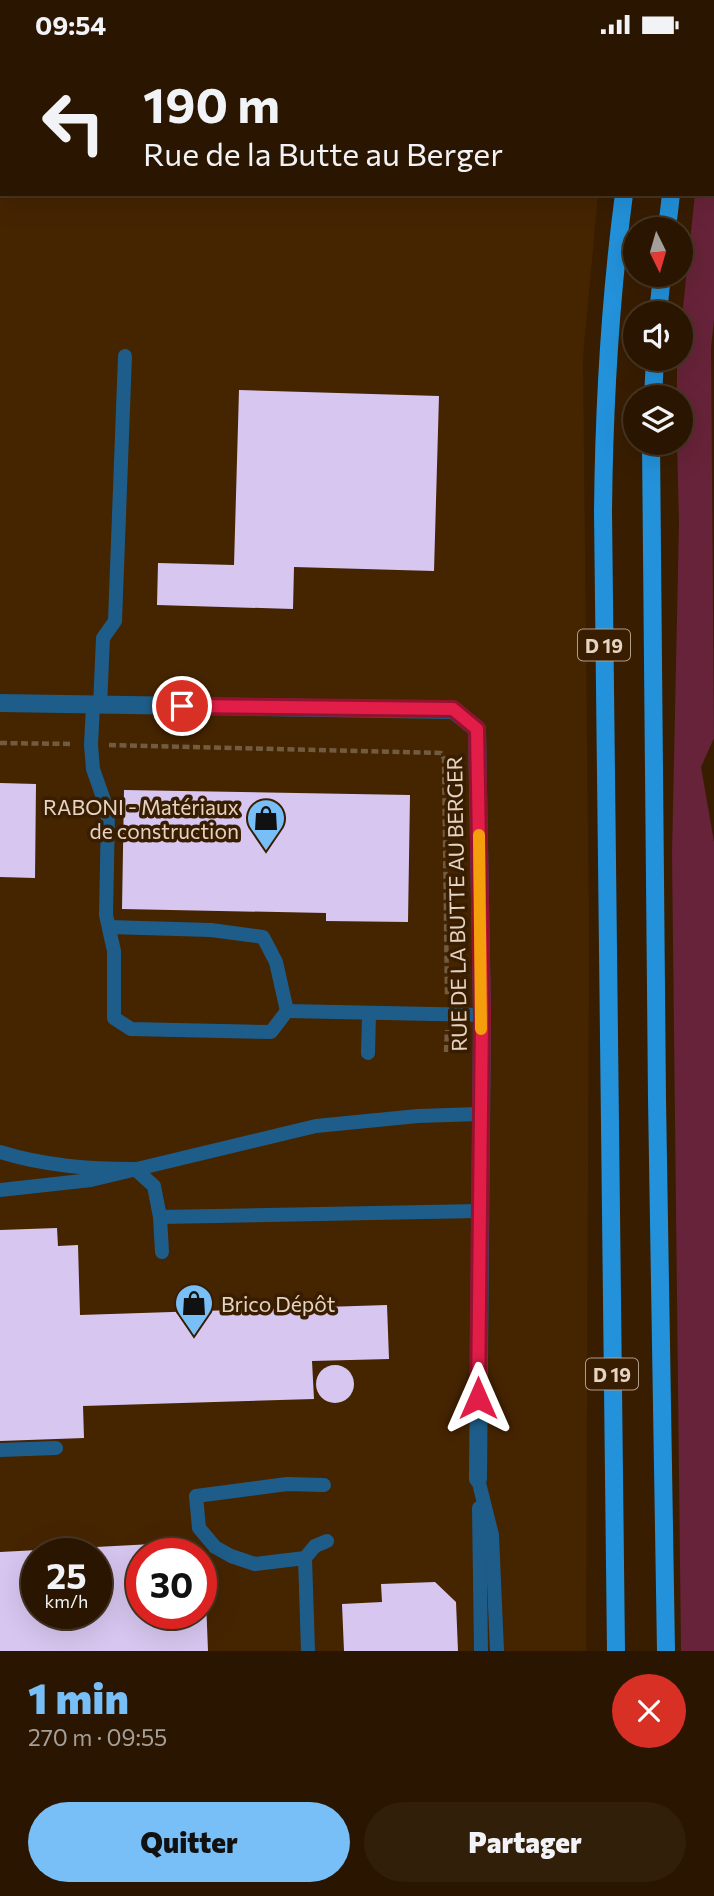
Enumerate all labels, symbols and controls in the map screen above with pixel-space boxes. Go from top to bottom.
text: 09:54 [35,9,106,40]
text: 190 m [143,73,280,133]
icon: left [28,77,119,168]
text: Rue de la Butte au Berger [143,133,503,173]
north arrow [623,217,693,287]
map controls [623,217,693,455]
button: sound [623,301,693,371]
button: layers [623,385,693,455]
road number: D 19 [578,629,630,660]
pin [152,676,212,736]
icon: arrive [163,687,201,725]
street label: RUE DE LA BUTTE AU BERGER [441,756,471,1052]
place label: RABONI - Matériaux de construction [43,794,239,843]
shop icon: RABONI - Matériaux de construction [245,797,287,852]
shop icon: Brico Dépôt [173,1282,215,1337]
place label: Brico Dépôt [221,1291,335,1316]
road number: D 19 [586,1359,638,1389]
position arrow [441,1361,515,1435]
speed limit sign: 30 [126,1538,217,1629]
text: 25 [46,1553,87,1596]
text: km/h [45,1590,88,1612]
text: 1 min [28,1671,129,1723]
button: close [612,1674,686,1748]
text: 270 m · 09:55 [28,1723,167,1751]
button: Quitter [28,1802,350,1882]
button: Partager [364,1802,686,1882]

